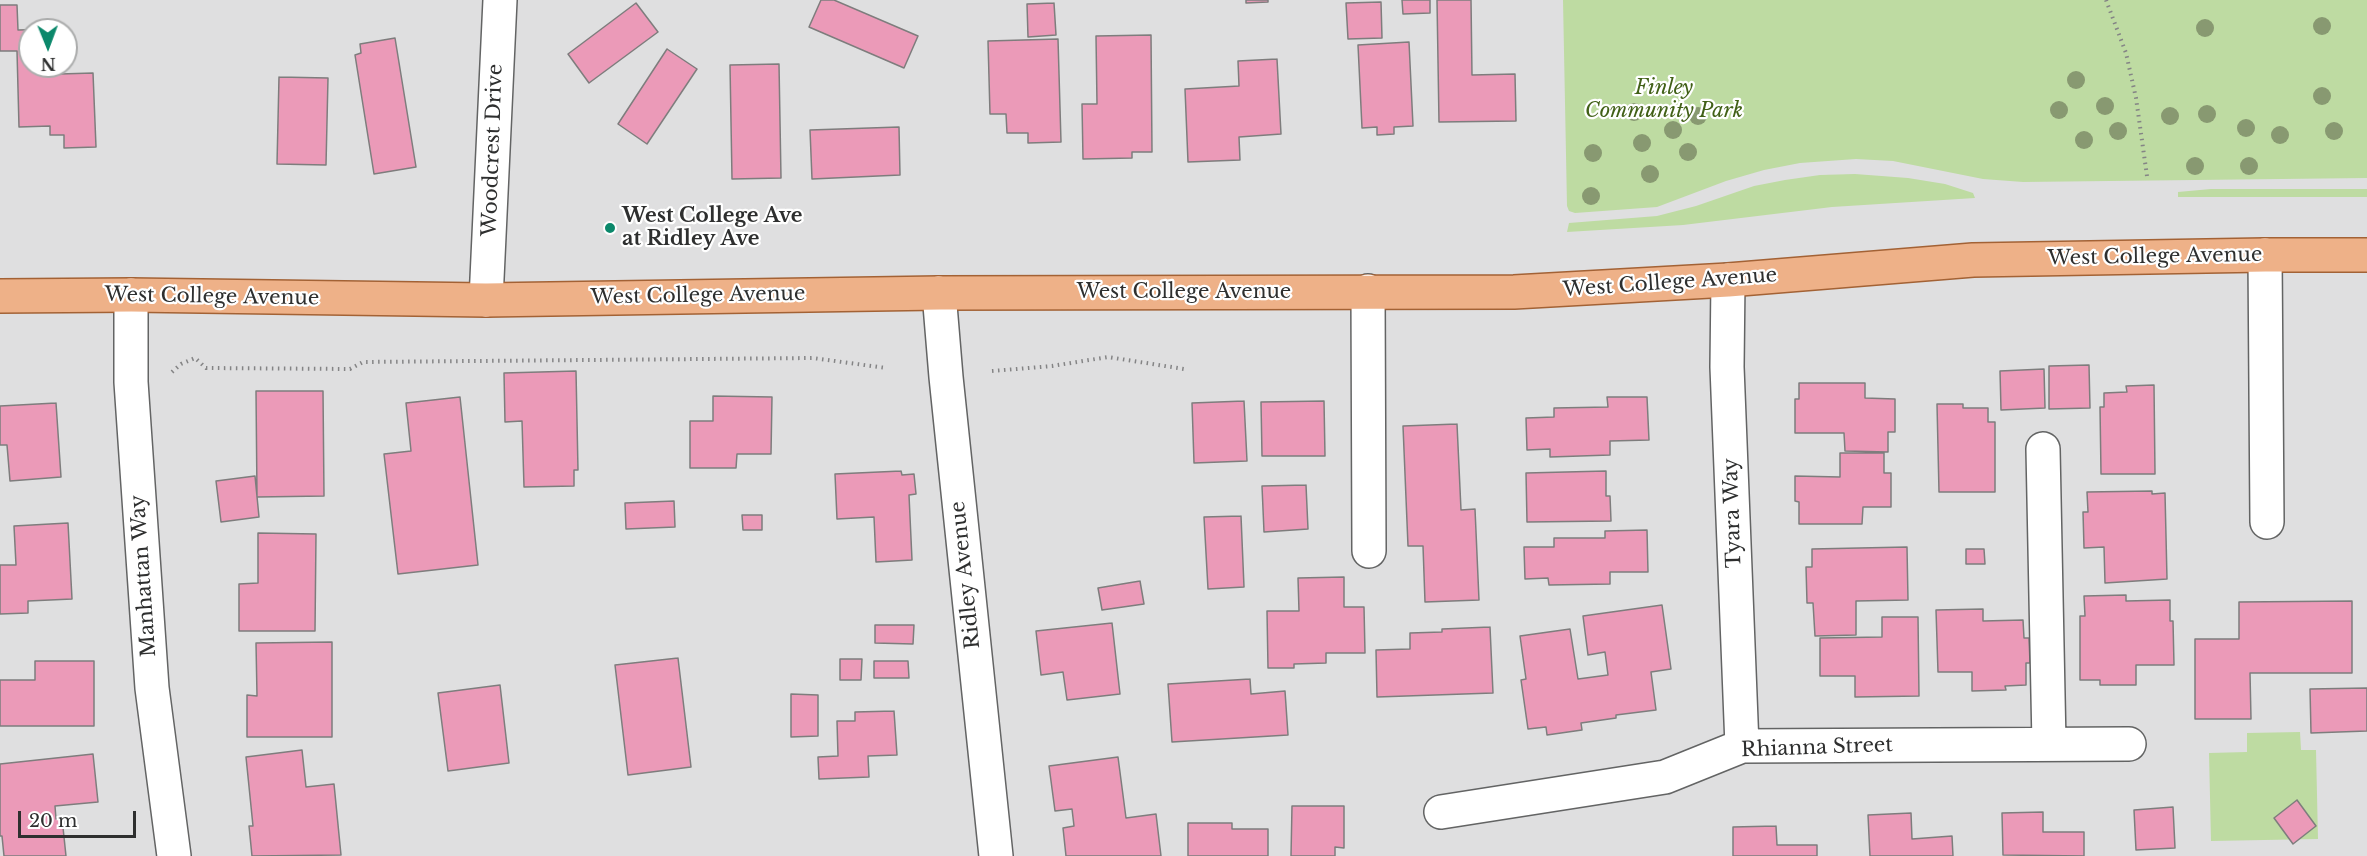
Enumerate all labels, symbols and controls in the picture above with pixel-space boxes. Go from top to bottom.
north arrow [18,18,78,78]
text: N [41,54,56,74]
street label: Woodcrest Drive [478,63,508,237]
park label: Finley Community Park [1585,76,1743,123]
place label: West College Ave at Ridley Ave [622,204,802,251]
marker: West College Ave at Ridley Ave [603,221,617,235]
street label: West College Avenue [2047,243,2263,271]
street label: West College Avenue [1562,264,1778,302]
street label: West College Avenue [1077,280,1291,304]
street label: West College Avenue [590,282,806,310]
street label: West College Avenue [104,283,320,311]
street label: Tyara Way [1719,458,1747,568]
street label: Manhattan Way [126,494,162,658]
street label: Ridley Avenue [946,500,986,650]
street label: Rhianna Street [1741,733,1893,763]
scale bar [21,799,140,837]
text: 20 m [29,810,77,832]

